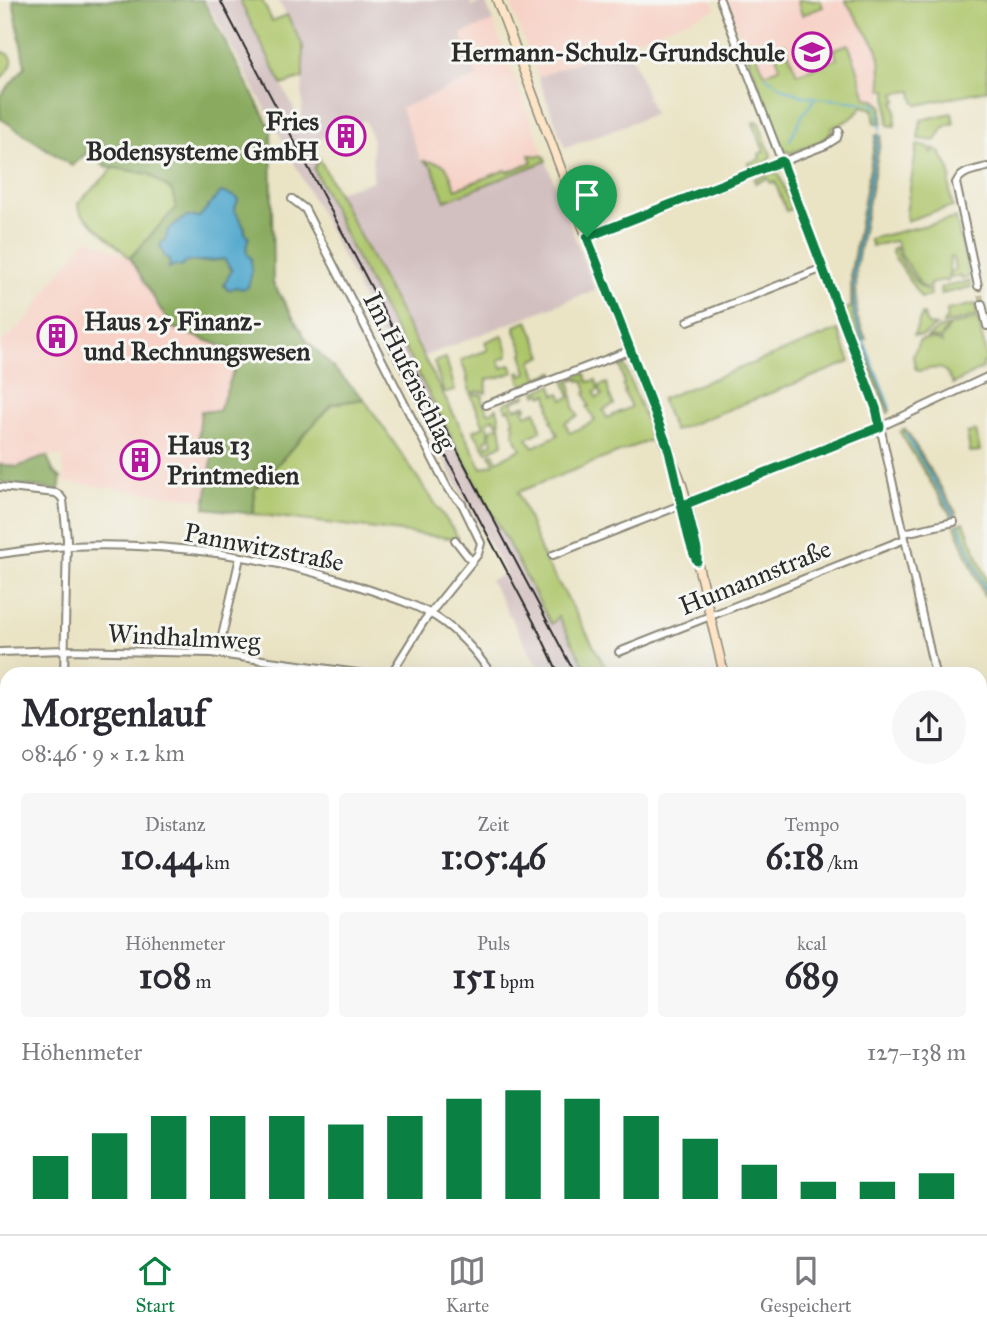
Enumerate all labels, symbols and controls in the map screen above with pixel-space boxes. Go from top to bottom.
school or university icon: Hermann-Schulz-Grundschule [791,31,833,73]
place label: Hermann-Schulz-Grundschule [451,36,785,68]
place label: Fries Bodensysteme GmbH [86,105,320,167]
building icon: Fries Bodensysteme GmbH [325,115,367,157]
pin [557,165,617,237]
icon: arrive [568,176,606,214]
street label: Im Hufenschlag [356,287,464,456]
place label: Haus 25 Finanz- und Rechnungswesen [83,305,310,368]
building icon: Haus 25 Finanz- und Rechnungswesen [36,315,78,357]
place label: Haus 13 Printmedien [167,429,299,491]
building icon: Haus 13 Printmedien [119,439,161,481]
street label: Pannwitzstraße [181,516,347,578]
street label: Humannstraße [674,532,836,622]
street label: Windhalmweg [107,617,262,657]
text: Morgenlauf [21,690,207,736]
button: share [892,690,966,764]
text: 08:46 · 9 × 1.2 km [21,739,185,767]
text: Distanz [145,813,206,836]
text: Zeit [478,813,509,836]
text: Tempo [785,813,839,836]
text: 10.44 [120,836,201,879]
text: 1:05:46 [441,836,546,879]
text: 6:18 [765,836,824,879]
text: km [201,851,230,874]
text: /km [824,851,858,874]
text: Höhenmeter [125,932,225,955]
text: Puls [477,932,510,955]
text: kcal [797,932,827,955]
text: 108 [139,955,191,998]
text: 151 [452,955,496,998]
text: 689 [784,955,840,998]
text: m [191,970,212,993]
text: bpm [496,970,535,993]
text: Höhenmeter [21,1038,142,1066]
text: 127–138 m [867,1038,966,1066]
tab: Start [135,1252,175,1317]
tab: Karte [446,1252,489,1317]
tab: Gespeichert [760,1252,852,1317]

